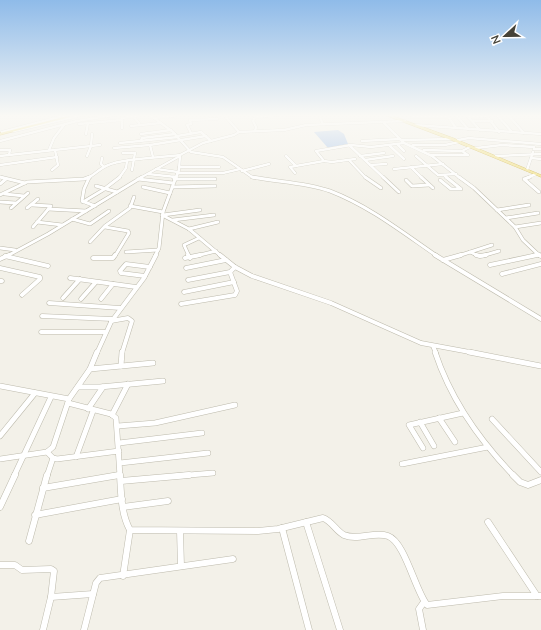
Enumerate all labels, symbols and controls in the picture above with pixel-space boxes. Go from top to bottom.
north arrow [485,16,525,56]
text: N [488,33,504,46]

